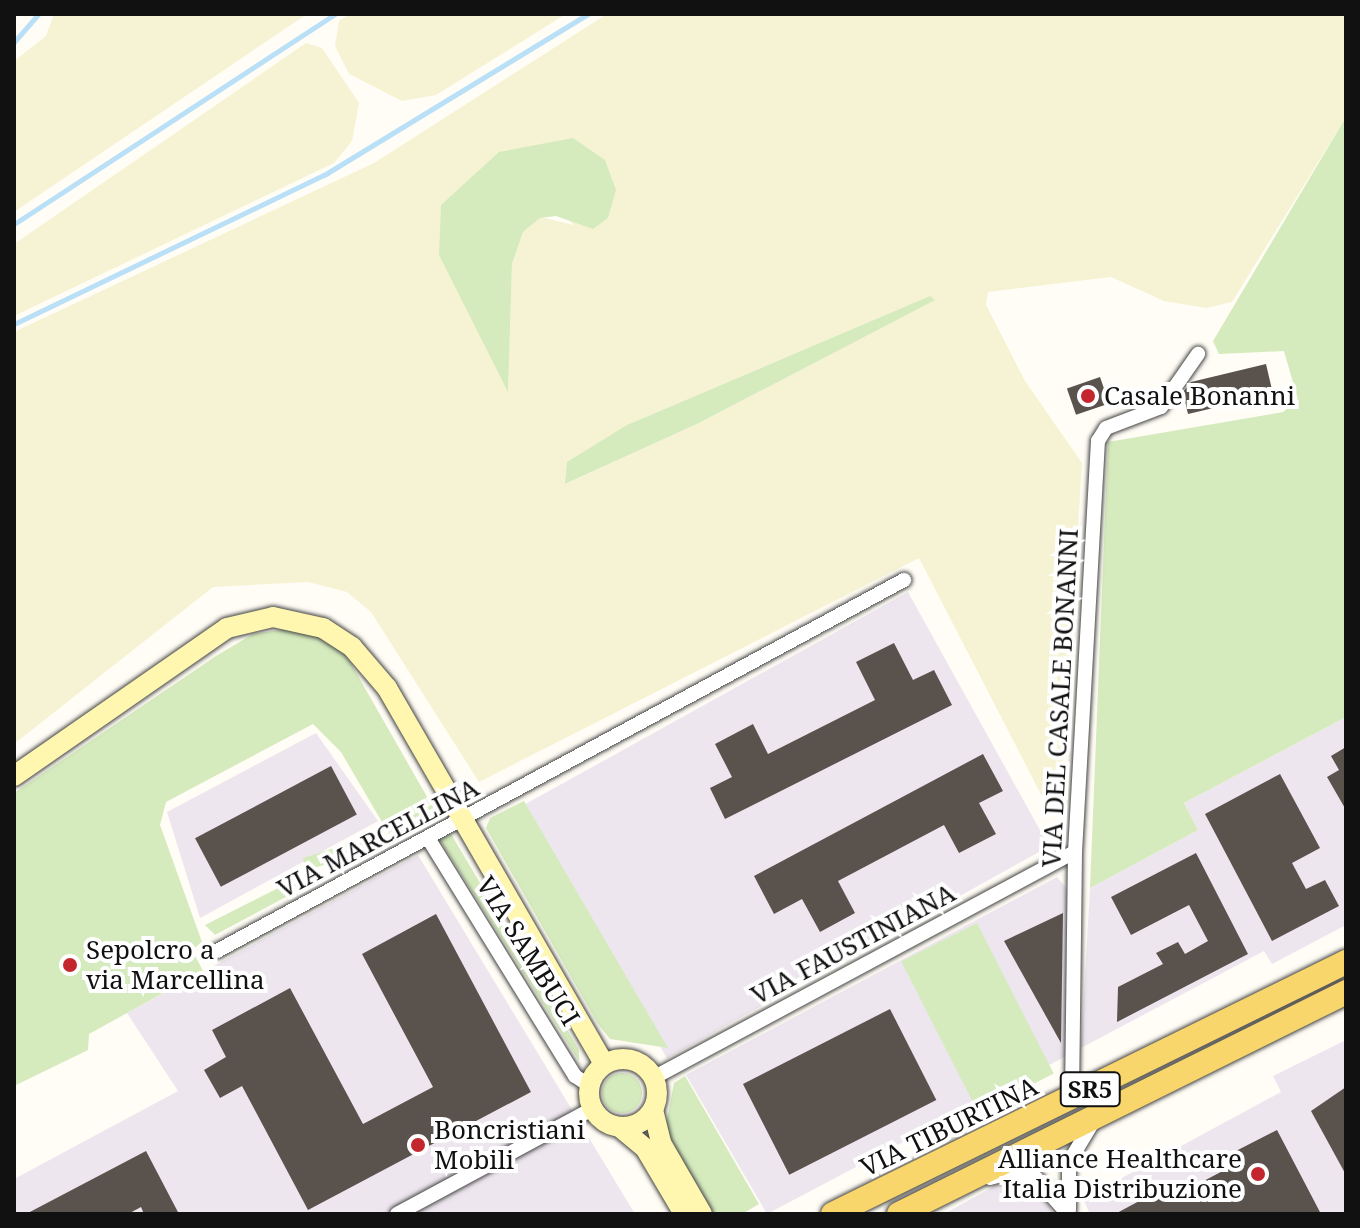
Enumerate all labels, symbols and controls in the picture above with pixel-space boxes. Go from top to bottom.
place label: Casale Bonanni [1104,380,1295,412]
marker: Casale Bonanni [1079,387,1097,405]
street label: VIA DEL CASALE BONANNI [1036,528,1084,868]
street label: VIA MARCELLINA [272,772,484,904]
street label: VIA SAMBUCI [470,871,586,1031]
street label: VIA FAUSTINIANA [745,877,961,1011]
place label: Sepolcro a via Marcellina [86,934,265,996]
marker: Sepolcro a via Marcellina [61,956,79,974]
road number: SR5 [1058,1069,1122,1109]
street label: VIA TIBURTINA [855,1071,1043,1183]
place label: Boncristiani Mobili [434,1114,585,1176]
marker: Boncristiani Mobili [409,1136,427,1154]
place label: Alliance Healthcare Italia Distribuzione [998,1143,1242,1204]
marker: Alliance Healthcare Italia Distribuzione [1249,1165,1267,1183]

